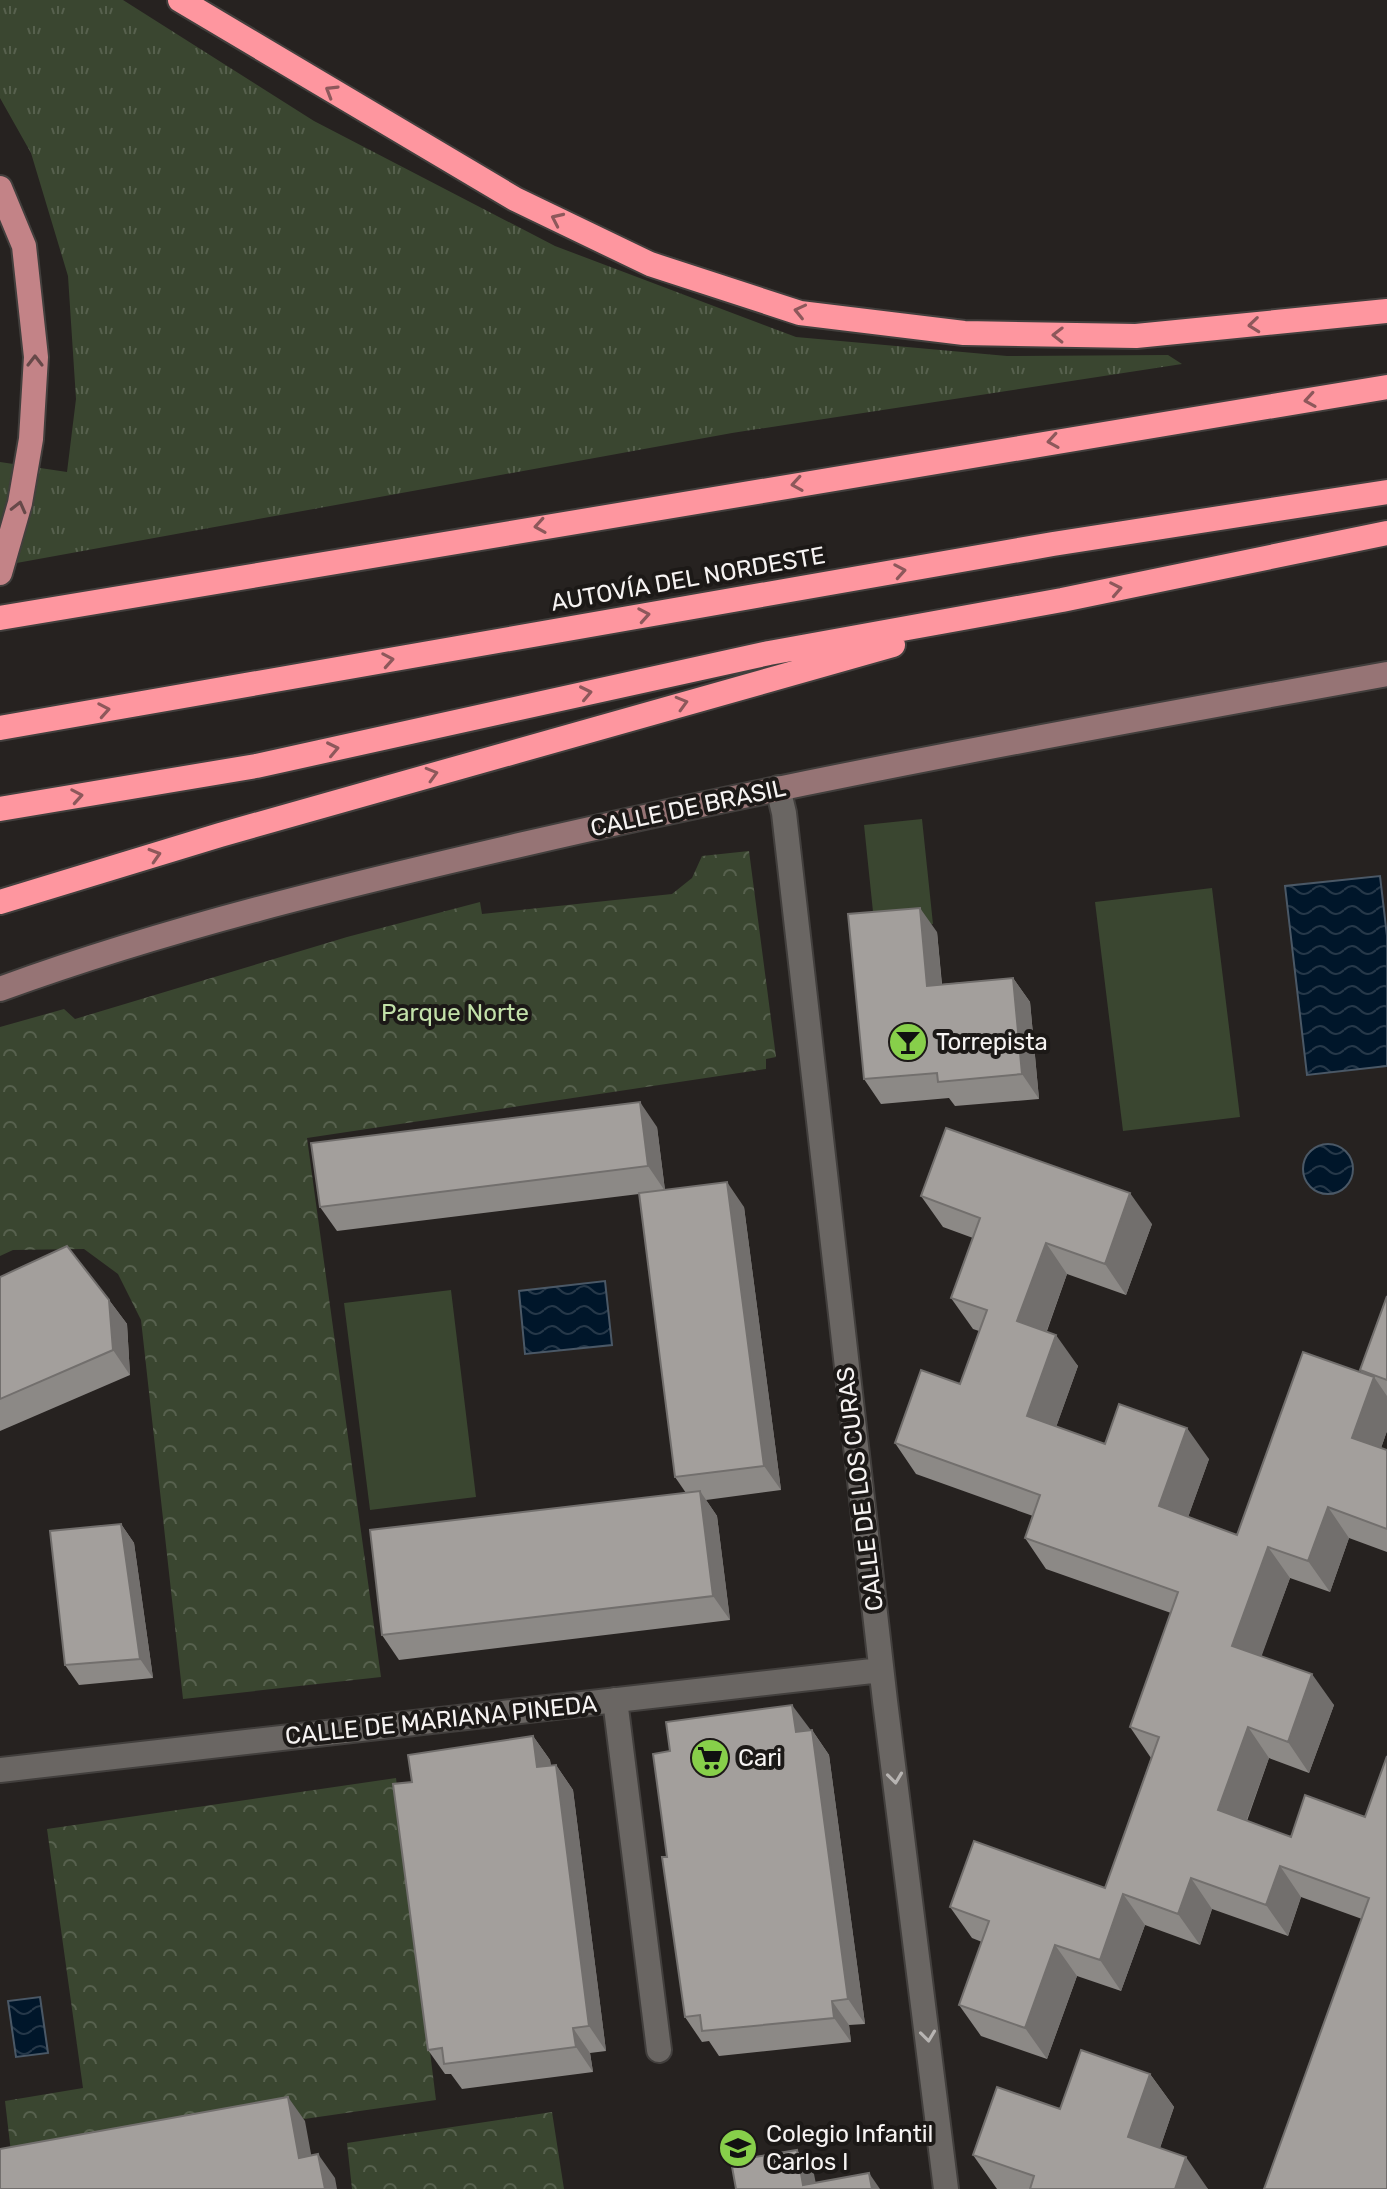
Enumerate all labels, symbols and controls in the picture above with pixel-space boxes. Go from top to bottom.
one-way arrow [325,85,340,101]
one-way arrow [551,213,566,229]
one-way arrow [793,304,807,321]
one-way arrow [1247,316,1260,333]
one-way arrow [1051,326,1064,343]
one-way arrow [26,354,44,367]
one-way arrow [1303,391,1317,408]
one-way arrow [1047,432,1060,449]
one-way arrow [790,475,804,492]
one-way arrow [9,501,26,514]
one-way arrow [534,517,547,534]
street label: AUTOVÍA DEL NORDESTE [549,541,827,617]
one-way arrow [894,563,907,580]
one-way arrow [1109,581,1122,598]
one-way arrow [637,608,651,625]
one-way arrow [381,652,395,669]
one-way arrow [579,685,593,702]
one-way arrow [674,696,688,712]
one-way arrow [98,702,111,719]
one-way arrow [325,741,339,758]
one-way arrow [424,767,438,784]
street label: CALLE DE BRASIL [588,774,789,842]
one-way arrow [70,789,84,806]
one-way arrow [147,848,161,864]
park label: Parque Norte [381,999,529,1027]
bar icon: Torrepista [887,1021,929,1063]
place label: Torrepista [936,1028,1048,1056]
street label: CALLE DE LOS CURAS [831,1365,889,1613]
street label: CALLE DE MARIANA PINEDA [284,1690,598,1750]
supermarket icon: Cari [689,1737,731,1779]
place label: Cari [738,1744,782,1772]
one-way arrow [886,1771,903,1785]
one-way arrow [919,2029,936,2043]
place label: Colegio Infantil Carlos I [766,2120,933,2176]
school or university icon: Colegio Infantil Carlos I [717,2127,759,2169]

